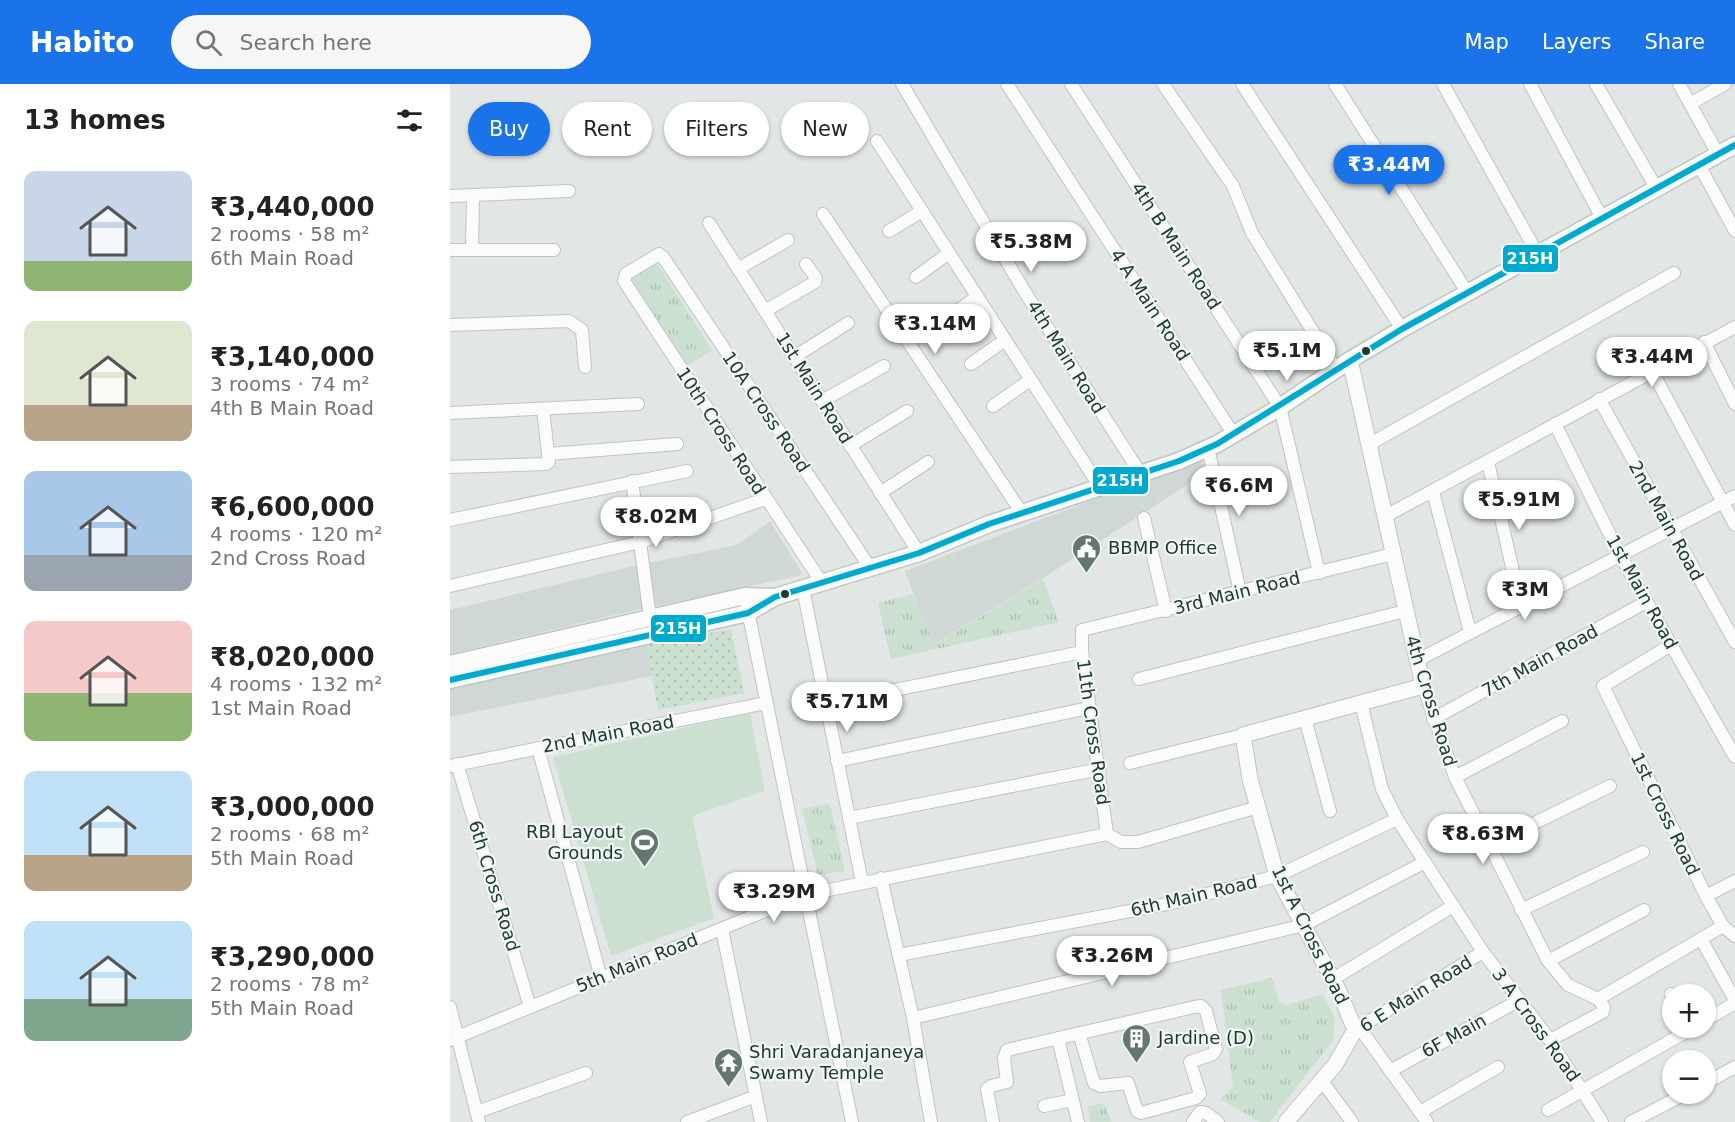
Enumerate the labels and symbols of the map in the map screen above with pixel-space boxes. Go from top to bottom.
pin: ₹3.44M [1340,145,1438,196]
street label: 4th B Main Road [1127,178,1225,313]
pin: ₹5.38M [982,222,1080,273]
line badge: 215H [1502,244,1559,273]
street label: 4 A Main Road [1106,245,1194,365]
text: 215H [1507,249,1553,268]
street label: 4th Main Road [1023,296,1110,417]
pin: ₹3.14M [886,304,984,355]
street label: 1st Main Road [772,328,857,447]
pin: ₹5.1M [1245,331,1329,382]
pin: ₹3.44M [1603,337,1701,388]
unlabelled marker [1360,345,1372,357]
street label: 10A Cross Road [718,347,815,476]
street label: 10th Cross Road [672,363,770,498]
street label: 2nd Main Road [1625,457,1708,584]
line badge: 215H [1092,466,1149,495]
pin: ₹6.6M [1197,466,1281,517]
text: 215H [1097,471,1143,490]
pin: ₹5.91M [1470,480,1568,531]
pin: ₹8.02M [607,497,705,548]
street label: 1st Main Road [1602,531,1683,653]
public building icon: BBMP Office [1071,532,1103,574]
place label: BBMP Office [1108,537,1217,558]
street label: 3rd Main Road [1171,567,1302,618]
pin: ₹3M [1496,570,1554,621]
unlabelled marker [779,588,791,600]
line badge: 215H [650,614,707,643]
text: 215H [655,619,701,638]
street label: 7th Main Road [1478,620,1601,701]
street label: 4th Cross Road [1402,633,1461,769]
street label: 11th Cross Road [1073,658,1114,806]
pin: ₹5.71M [798,682,896,733]
street label: 2nd Main Road [540,710,676,757]
street label: 1st Cross Road [1627,749,1704,879]
pin: ₹8.63M [1434,814,1532,865]
street label: 6th Cross Road [465,818,524,954]
place label: RBI Layout Grounds [526,821,623,863]
sports icon: RBI Layout Grounds [628,826,660,868]
street label: 1st A Cross Road [1268,862,1353,1008]
street label: 6th Main Road [1128,871,1259,920]
pin: ₹3.29M [725,872,823,923]
street label: 5th Main Road [573,929,701,997]
pin: ₹3.26M [1063,936,1161,987]
street label: 6 E Main Road [1356,951,1476,1036]
street label: 3 A Cross Road [1488,964,1585,1086]
street label: 6F Main [1418,1009,1490,1062]
building icon: Jardine (D) [1121,1022,1153,1064]
place label: Jardine (D) [1157,1027,1254,1048]
place label: Shri Varadanjaneya Swamy Temple [749,1041,924,1083]
temple icon: Shri Varadanjaneya Swamy Temple [712,1046,744,1088]

